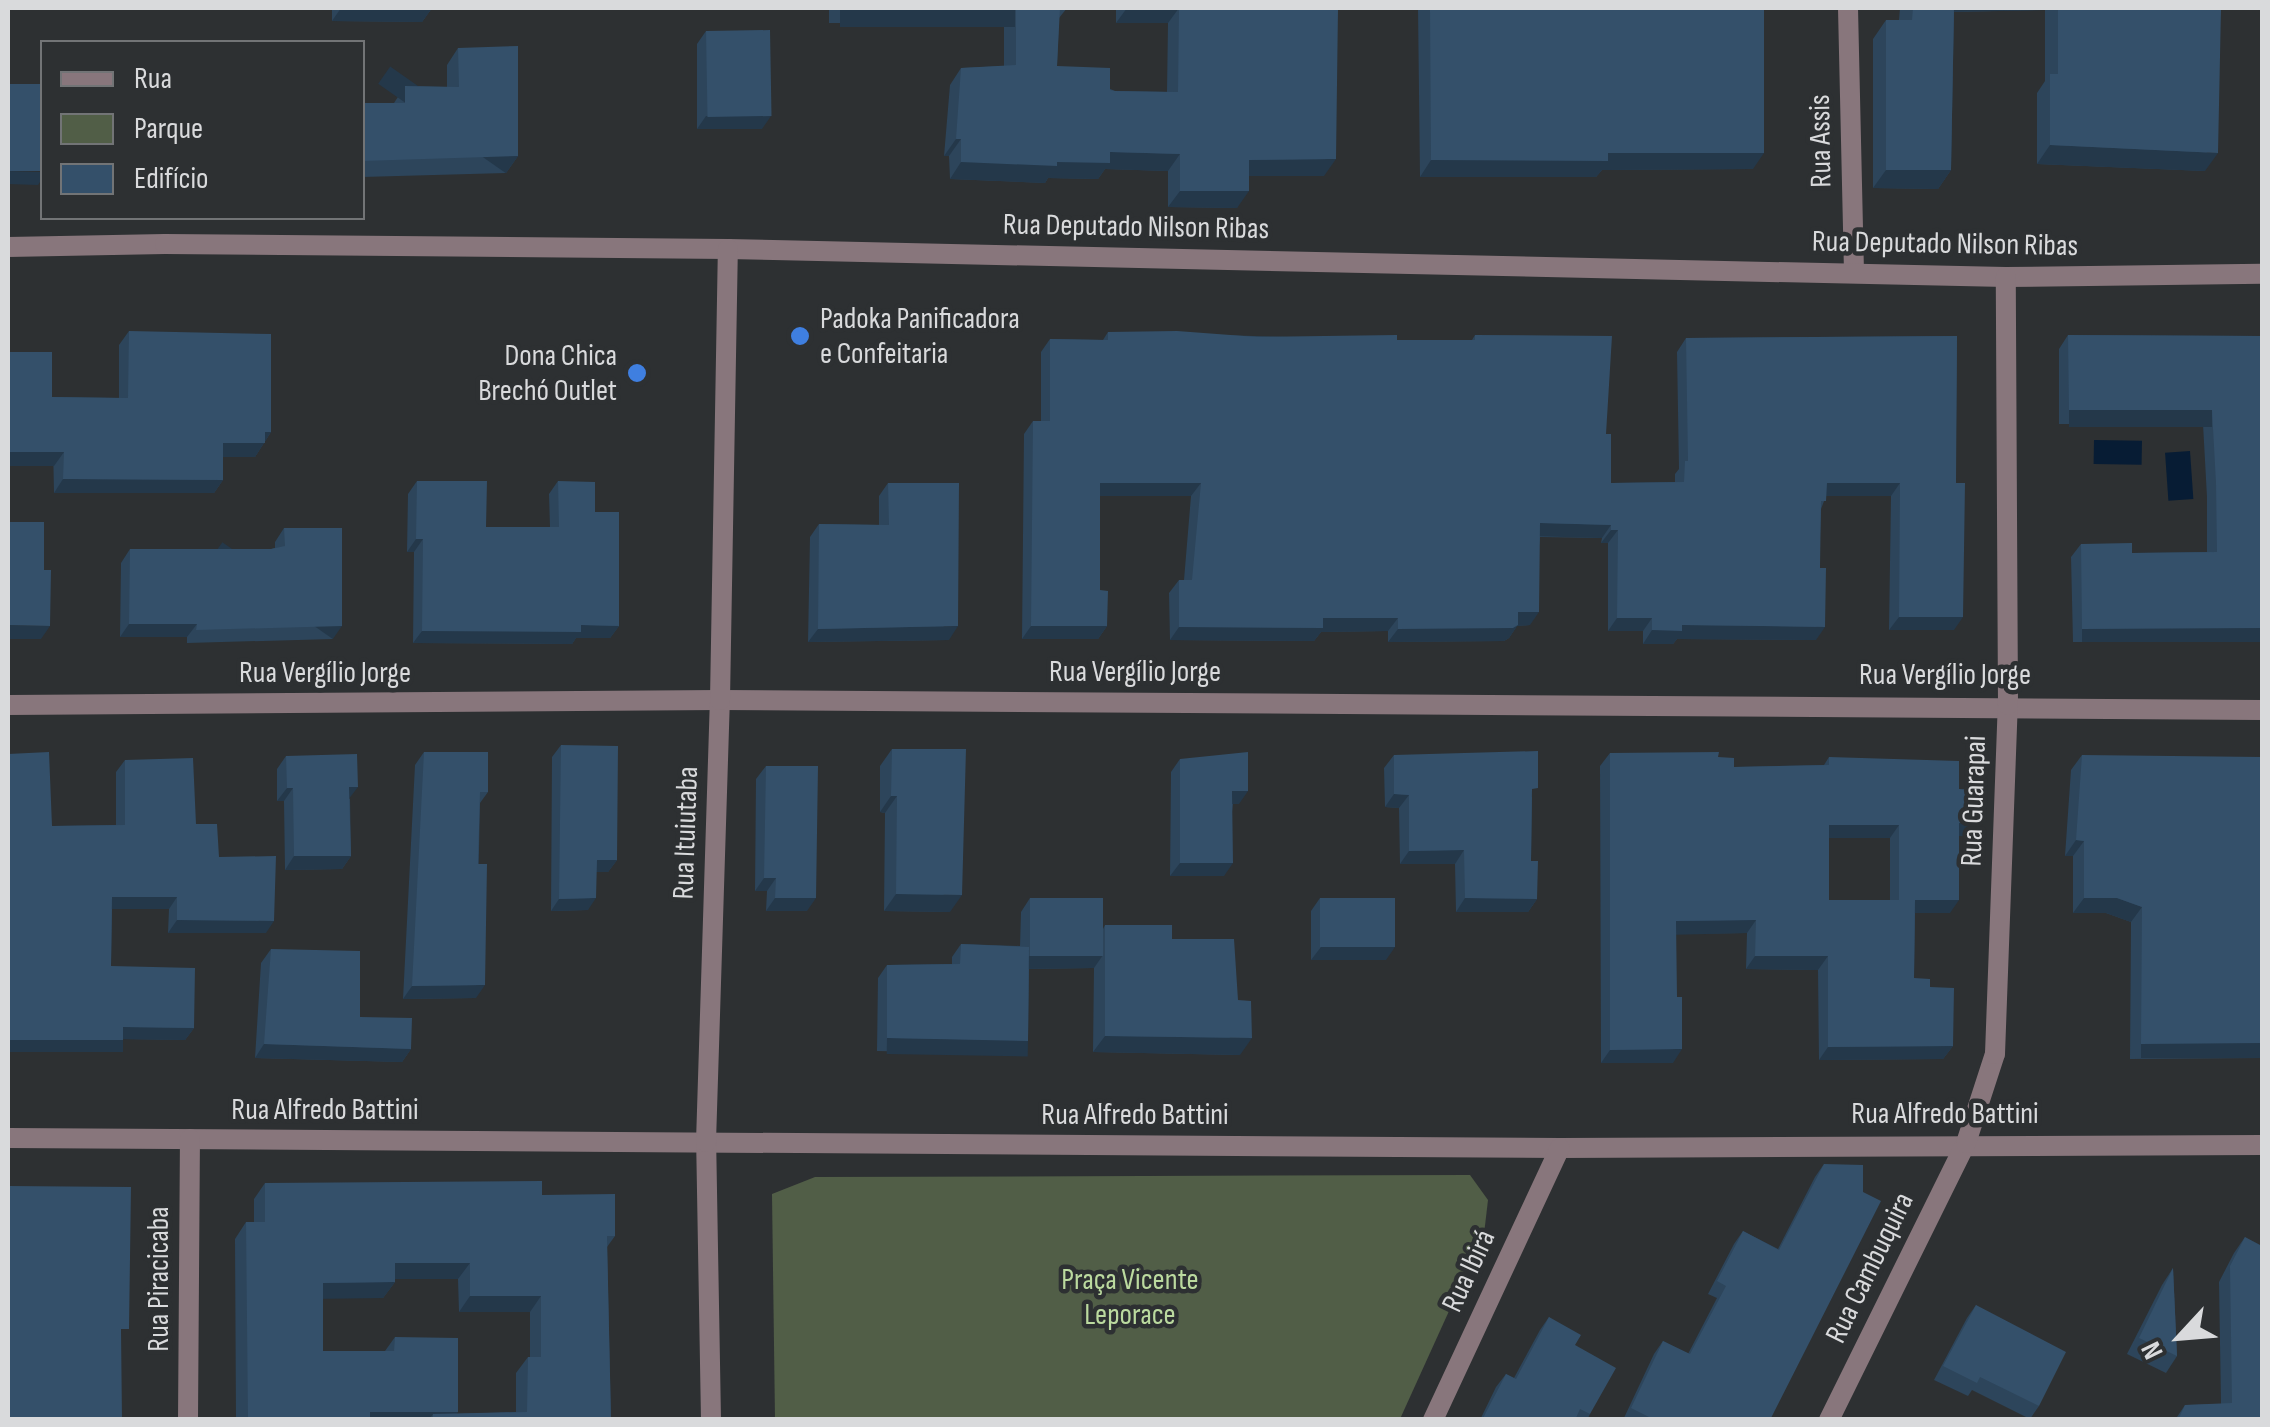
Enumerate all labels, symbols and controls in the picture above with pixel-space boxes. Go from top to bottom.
legend [40,40,365,220]
text: Rua [134,61,172,97]
street label: Rua Assis [1802,94,1840,188]
text: Parque [134,111,203,147]
text: Edifício [134,161,209,197]
street label: Rua Deputado Nilson Ribas [1003,207,1269,247]
street label: Rua Deputado Nilson Ribas [1812,224,2078,264]
place label: Padoka Panificadora e Confeitaria [820,301,1020,372]
marker: Padoka Panificadora e Confeitaria [789,325,811,347]
place label: Dona Chica Brechó Outlet [478,338,617,408]
marker: Dona Chica Brechó Outlet [626,362,648,384]
street label: Rua Vergílio Jorge [1049,654,1221,690]
street label: Rua Vergílio Jorge [239,655,411,691]
street label: Rua Vergílio Jorge [1859,657,2031,693]
street label: Rua Guarapai [1954,735,1994,867]
street label: Rua Ituiutaba [666,766,706,900]
street label: Rua Alfredo Battini [231,1092,419,1128]
street label: Rua Alfredo Battini [1851,1096,2039,1132]
street label: Rua Alfredo Battini [1041,1097,1229,1133]
street label: Rua Cambuquira [1818,1187,1922,1349]
street label: Rua Piracicaba [141,1206,177,1352]
street label: Rua Ibirá [1434,1224,1504,1318]
park label: Praça Vicente Leporace [1061,1262,1199,1332]
north arrow [2130,1287,2230,1387]
text: N [2134,1336,2171,1364]

